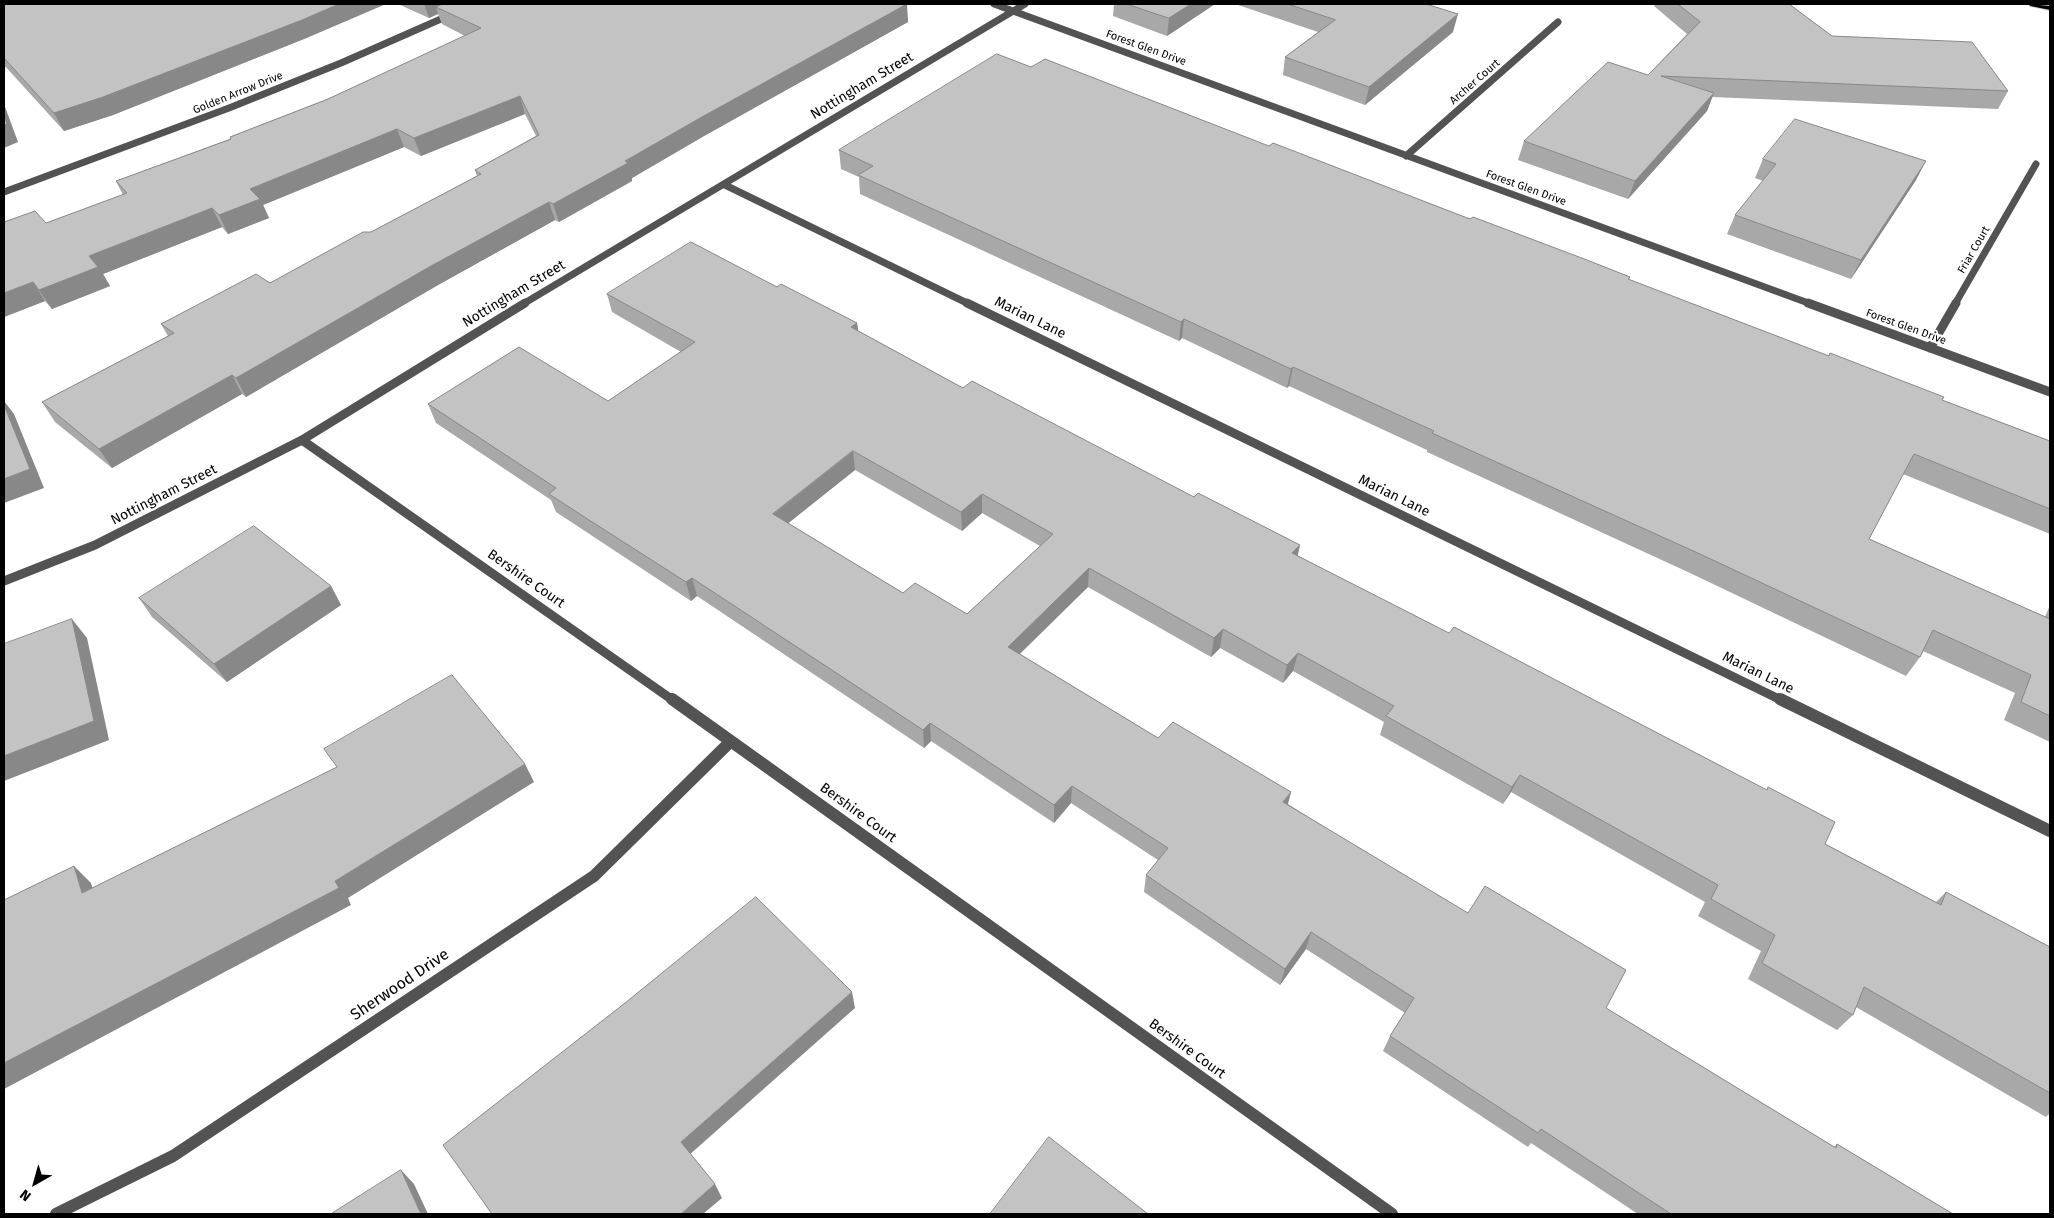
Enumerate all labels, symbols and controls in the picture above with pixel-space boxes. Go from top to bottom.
street label: Forest Glen Drive [1104,27,1188,69]
street label: Nottingham Street [808,49,916,123]
street label: Archer Court [1447,57,1503,107]
street label: Golden Arrow Drive [191,69,285,117]
street label: Forest Glen Drive [1484,167,1568,209]
street label: Friar Court [1955,224,1993,276]
street label: Nottingham Street [460,257,568,331]
street label: Marian Lane [991,293,1069,343]
street label: Forest Glen Drive [1864,306,1948,348]
street label: Nottingham Street [108,461,220,529]
street label: Marian Lane [1355,471,1433,521]
street label: Bershire Court [484,546,568,612]
street label: Marian Lane [1719,648,1797,698]
street label: Bershire Court [816,780,900,846]
street label: Sherwood Drive [347,945,453,1025]
street label: Bershire Court [1145,1016,1229,1082]
north arrow [10,1158,60,1208]
text: N [17,1186,34,1205]

